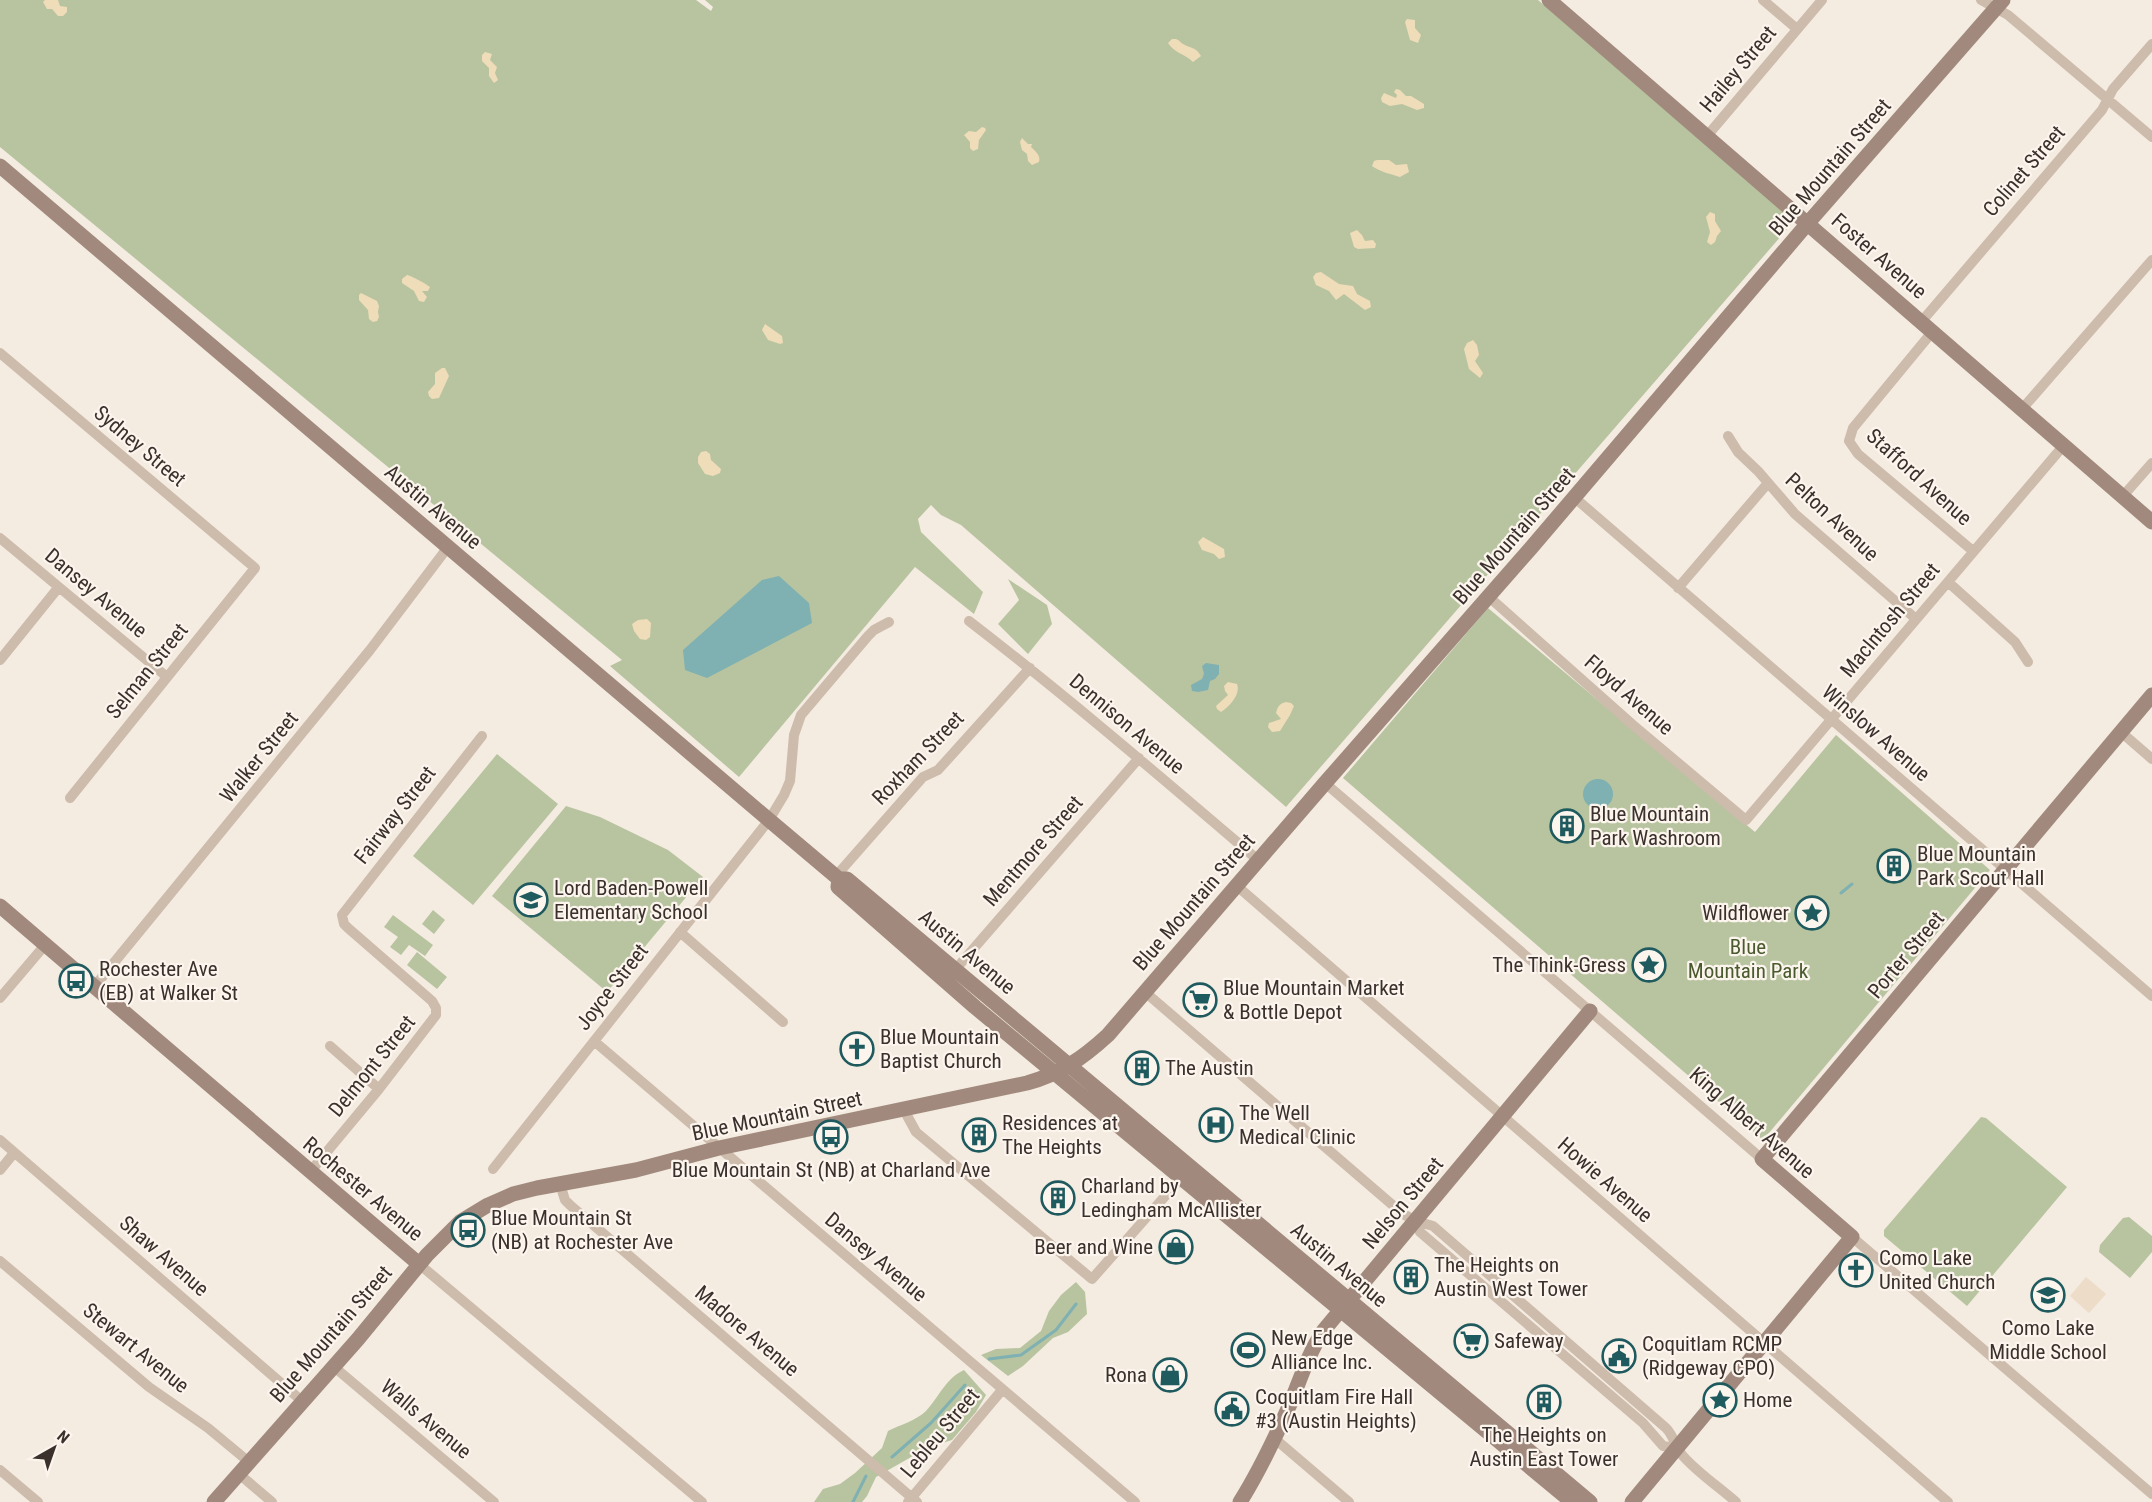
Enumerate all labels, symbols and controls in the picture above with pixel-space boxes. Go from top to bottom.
street label: Hailey Street [1695,21,1781,117]
street label: Blue Mountain Street [1764,94,1896,240]
street label: Colinet Street [1978,121,2070,221]
street label: Foster Avenue [1827,208,1931,304]
street label: Sydney Street [89,401,191,491]
street label: Stafford Avenue [1862,424,1977,530]
street label: Austin Avenue [380,460,486,554]
street label: Blue Mountain Street [1448,463,1580,609]
street label: Pelton Avenue [1781,468,1884,566]
street label: Dansey Avenue [40,543,152,643]
street label: MacIntosh Street [1835,558,1945,682]
street label: Selman Street [101,619,193,723]
street label: Floyd Avenue [1580,650,1678,740]
street label: Dennison Avenue [1065,669,1189,779]
street label: Winslow Avenue [1817,680,1935,786]
street label: Roxham Street [867,706,969,810]
street label: Walker Street [215,707,303,807]
street label: Fairway Street [349,761,441,869]
street label: Mentmore Street [979,791,1087,911]
place label: Blue Mountain Park Washroom [1590,802,1721,850]
building icon: Blue Mountain Park Washroom [1549,808,1585,844]
street label: Blue Mountain Street [1128,829,1260,975]
place label: Blue Mountain Park Scout Hall [1917,842,2044,890]
building icon: Blue Mountain Park Scout Hall [1876,848,1912,884]
place label: Lord Baden-Powell Elementary School [554,876,708,924]
school or university icon: Lord Baden-Powell Elementary School [513,882,549,918]
place icon: Wildflower [1794,895,1830,931]
place label: Wildflower [1702,901,1789,925]
street label: Austin Avenue [914,905,1020,999]
street label: Porter Street [1863,907,1949,1003]
park label: Blue Mountain Park [1688,935,1809,983]
street label: Joyce Street [571,939,653,1035]
place icon: The Think-Gress [1631,947,1667,983]
place label: The Think-Gress [1492,953,1626,977]
place label: Rochester Ave (EB) at Walker St [99,957,238,1005]
bus stop icon: Rochester Ave (EB) at Walker St [58,963,94,999]
place label: Blue Mountain Market & Bottle Depot [1223,976,1405,1024]
supermarket icon: Blue Mountain Market & Bottle Depot [1182,982,1218,1018]
street label: Delmont Street [324,1010,420,1122]
place label: Blue Mountain Baptist Church [880,1025,1002,1073]
church icon: Blue Mountain Baptist Church [839,1031,875,1067]
building icon: The Austin [1124,1050,1160,1086]
place label: The Austin [1165,1056,1254,1080]
street label: King Albert Avenue [1685,1062,1819,1184]
street label: Blue Mountain Street [690,1086,864,1146]
place label: The Well Medical Clinic [1239,1101,1356,1149]
hospital icon: The Well Medical Clinic [1198,1107,1234,1143]
place label: Residences at The Heights [1002,1111,1118,1159]
building icon: Residences at The Heights [961,1117,997,1153]
bus stop icon: Blue Mountain St (NB) at Charland Ave [813,1119,849,1155]
street label: Rochester Avenue [298,1132,428,1246]
street label: Howie Avenue [1553,1133,1657,1228]
street label: Nelson Street [1358,1152,1448,1254]
place label: Blue Mountain St (NB) at Charland Ave [672,1158,990,1182]
place label: Charland by Ledingham McAllister [1081,1174,1262,1222]
building icon: Charland by Ledingham McAllister [1040,1180,1076,1216]
place label: Blue Mountain St (NB) at Rochester Ave [491,1206,673,1254]
street label: Dansey Avenue [820,1207,932,1307]
street label: Shaw Avenue [115,1211,214,1301]
bus stop icon: Blue Mountain St (NB) at Rochester Ave [450,1212,486,1248]
street label: Austin Avenue [1286,1218,1392,1312]
shop icon: Beer and Wine [1158,1229,1194,1265]
place label: Beer and Wine [1034,1235,1153,1259]
place label: Como Lake United Church [1879,1246,1995,1294]
church icon: Como Lake United Church [1838,1252,1874,1288]
place label: The Heights on Austin West Tower [1434,1253,1588,1301]
building icon: The Heights on Austin West Tower [1393,1259,1429,1295]
street label: Blue Mountain Street [265,1261,397,1407]
school or university icon: Como Lake Middle School [2030,1277,2066,1313]
street label: Madore Avenue [690,1281,804,1381]
street label: Stewart Avenue [78,1298,194,1398]
place label: Como Lake Middle School [1989,1316,2107,1364]
supermarket icon: Safeway [1453,1323,1489,1359]
place label: New Edge Alliance Inc. [1271,1326,1373,1374]
place label: Safeway [1494,1329,1564,1353]
sports icon: New Edge Alliance Inc. [1230,1332,1266,1368]
place label: Coquitlam RCMP (Ridgeway CPO) [1642,1332,1782,1380]
public building icon: Coquitlam RCMP (Ridgeway CPO) [1601,1338,1637,1374]
shop icon: Rona [1152,1357,1188,1393]
place label: Rona [1105,1363,1147,1387]
street label: Walls Avenue [376,1374,476,1464]
place icon: Home [1702,1382,1738,1418]
street label: Lebleu Street [896,1384,984,1482]
building icon: The Heights on Austin East Tower [1526,1384,1562,1420]
place label: Coquitlam Fire Hall #3 (Austin Heights) [1255,1385,1417,1433]
place label: Home [1743,1388,1792,1412]
public building icon: Coquitlam Fire Hall #3 (Austin Heights) [1214,1391,1250,1427]
north arrow [24,1418,84,1478]
place label: The Heights on Austin East Tower [1470,1423,1618,1471]
text: N [53,1426,73,1447]

